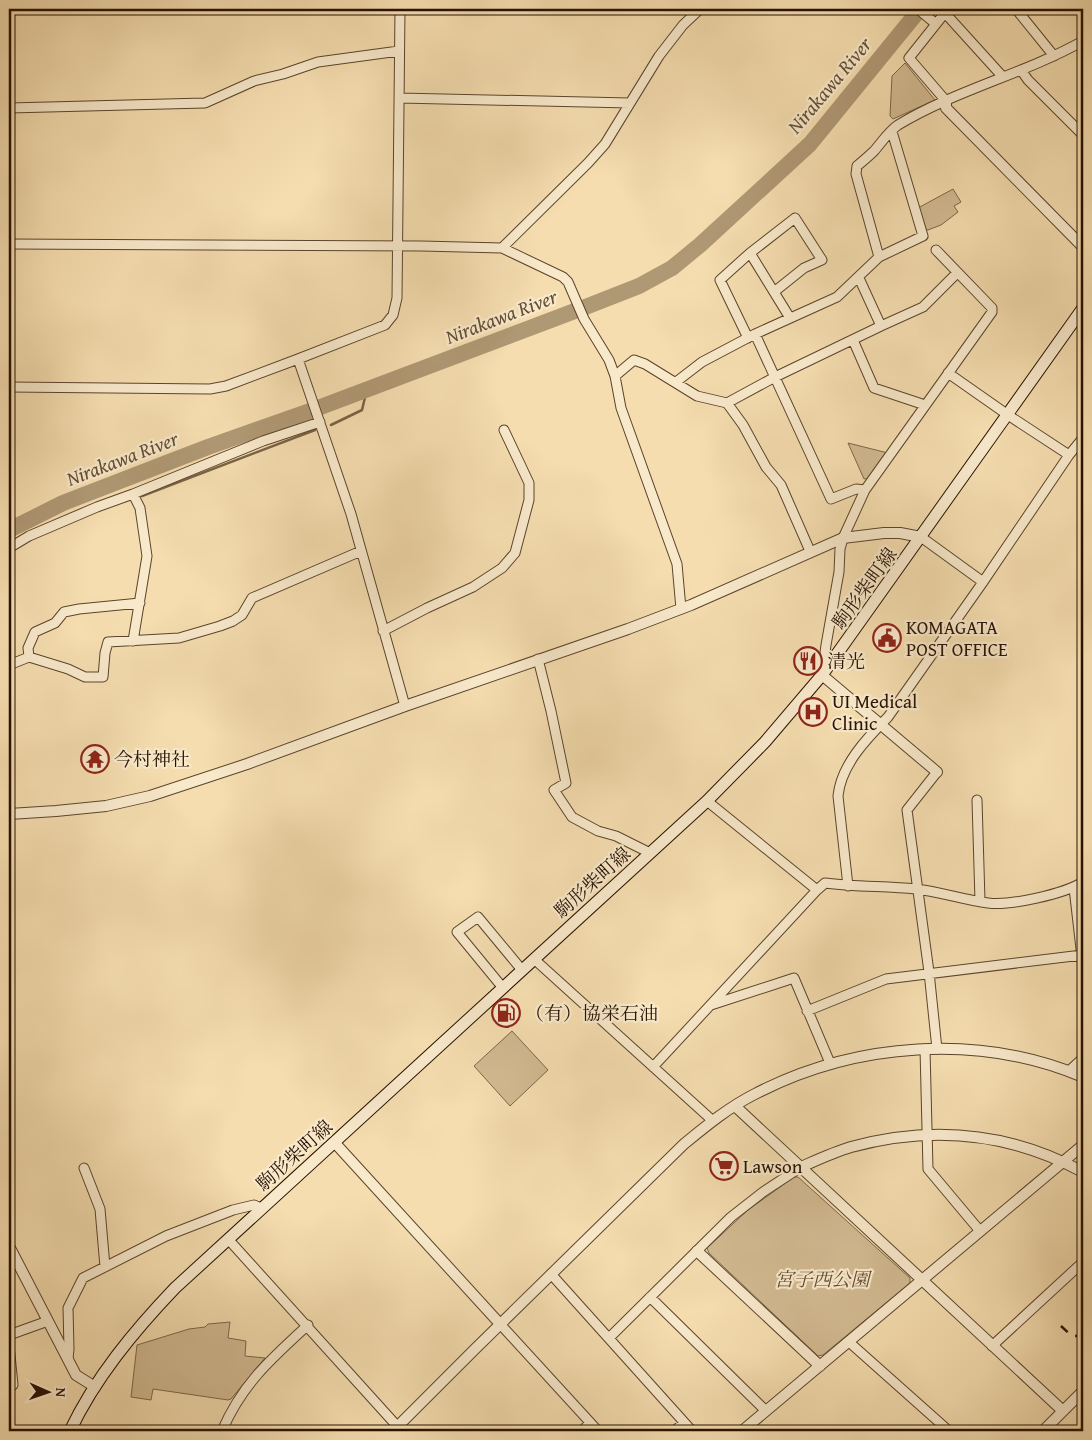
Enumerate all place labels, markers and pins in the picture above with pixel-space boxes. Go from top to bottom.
place label: KOMAGATA POST OFFICE [906,613,1008,663]
public building icon: KOMAGATA POST OFFICE [872,623,902,653]
restaurant icon: 清光 [793,646,823,676]
place label: 清光 [827,647,865,675]
place label: UI Medical Clinic [832,687,917,737]
hospital icon: UI Medical Clinic [798,697,828,727]
temple icon: 今村神社 [80,744,110,774]
place label: 今村神社 [114,745,190,773]
fuel station icon: （有）協栄石油 [491,998,521,1028]
place label: （有）協栄石油 [525,999,658,1027]
supermarket icon: Lawson [709,1151,739,1181]
place label: Lawson [743,1152,803,1180]

